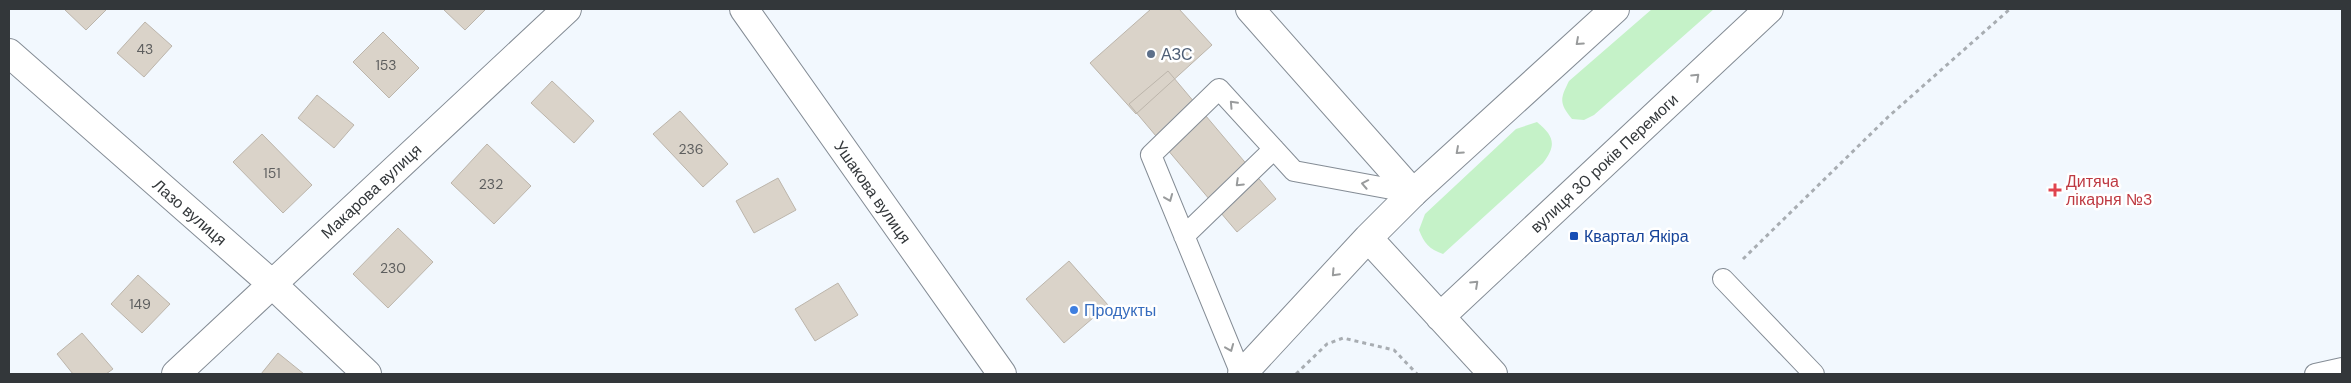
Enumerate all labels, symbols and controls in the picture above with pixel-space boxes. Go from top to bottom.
one-way arrow [1576,36,1585,45]
house number: 43 [137,40,153,58]
place label: АЗС [1161,44,1193,65]
marker: АЗС [1145,48,1157,60]
house number: 153 [375,56,397,74]
one-way arrow [1690,74,1699,83]
street label: вулиця 30 років Перемоги [1526,89,1683,237]
one-way arrow [1230,101,1239,110]
street label: Ушакова вулиця [829,137,916,248]
street label: Макарова вулиця [317,139,426,243]
house number: 236 [678,140,704,158]
one-way arrow [1456,145,1465,154]
house number: 151 [263,164,281,182]
place label: Дитяча лікарня №3 [2066,171,2152,210]
street label: Лазо вулиця [148,174,231,250]
house number: 232 [479,175,503,193]
one-way arrow [1236,177,1245,186]
one-way arrow [1361,179,1370,190]
marker: Дитяча лікарня №3 [2048,183,2062,197]
one-way arrow [1162,193,1173,202]
place label: Квартал Якіра [1584,226,1689,247]
marker: Квартал Якіра [1568,230,1580,242]
house number: 230 [380,259,406,277]
one-way arrow [1332,268,1341,277]
one-way arrow [1469,281,1478,290]
house number: 149 [129,295,151,313]
place label: Продукты [1084,300,1156,321]
marker: Продукты [1068,304,1080,316]
one-way arrow [1225,344,1235,352]

